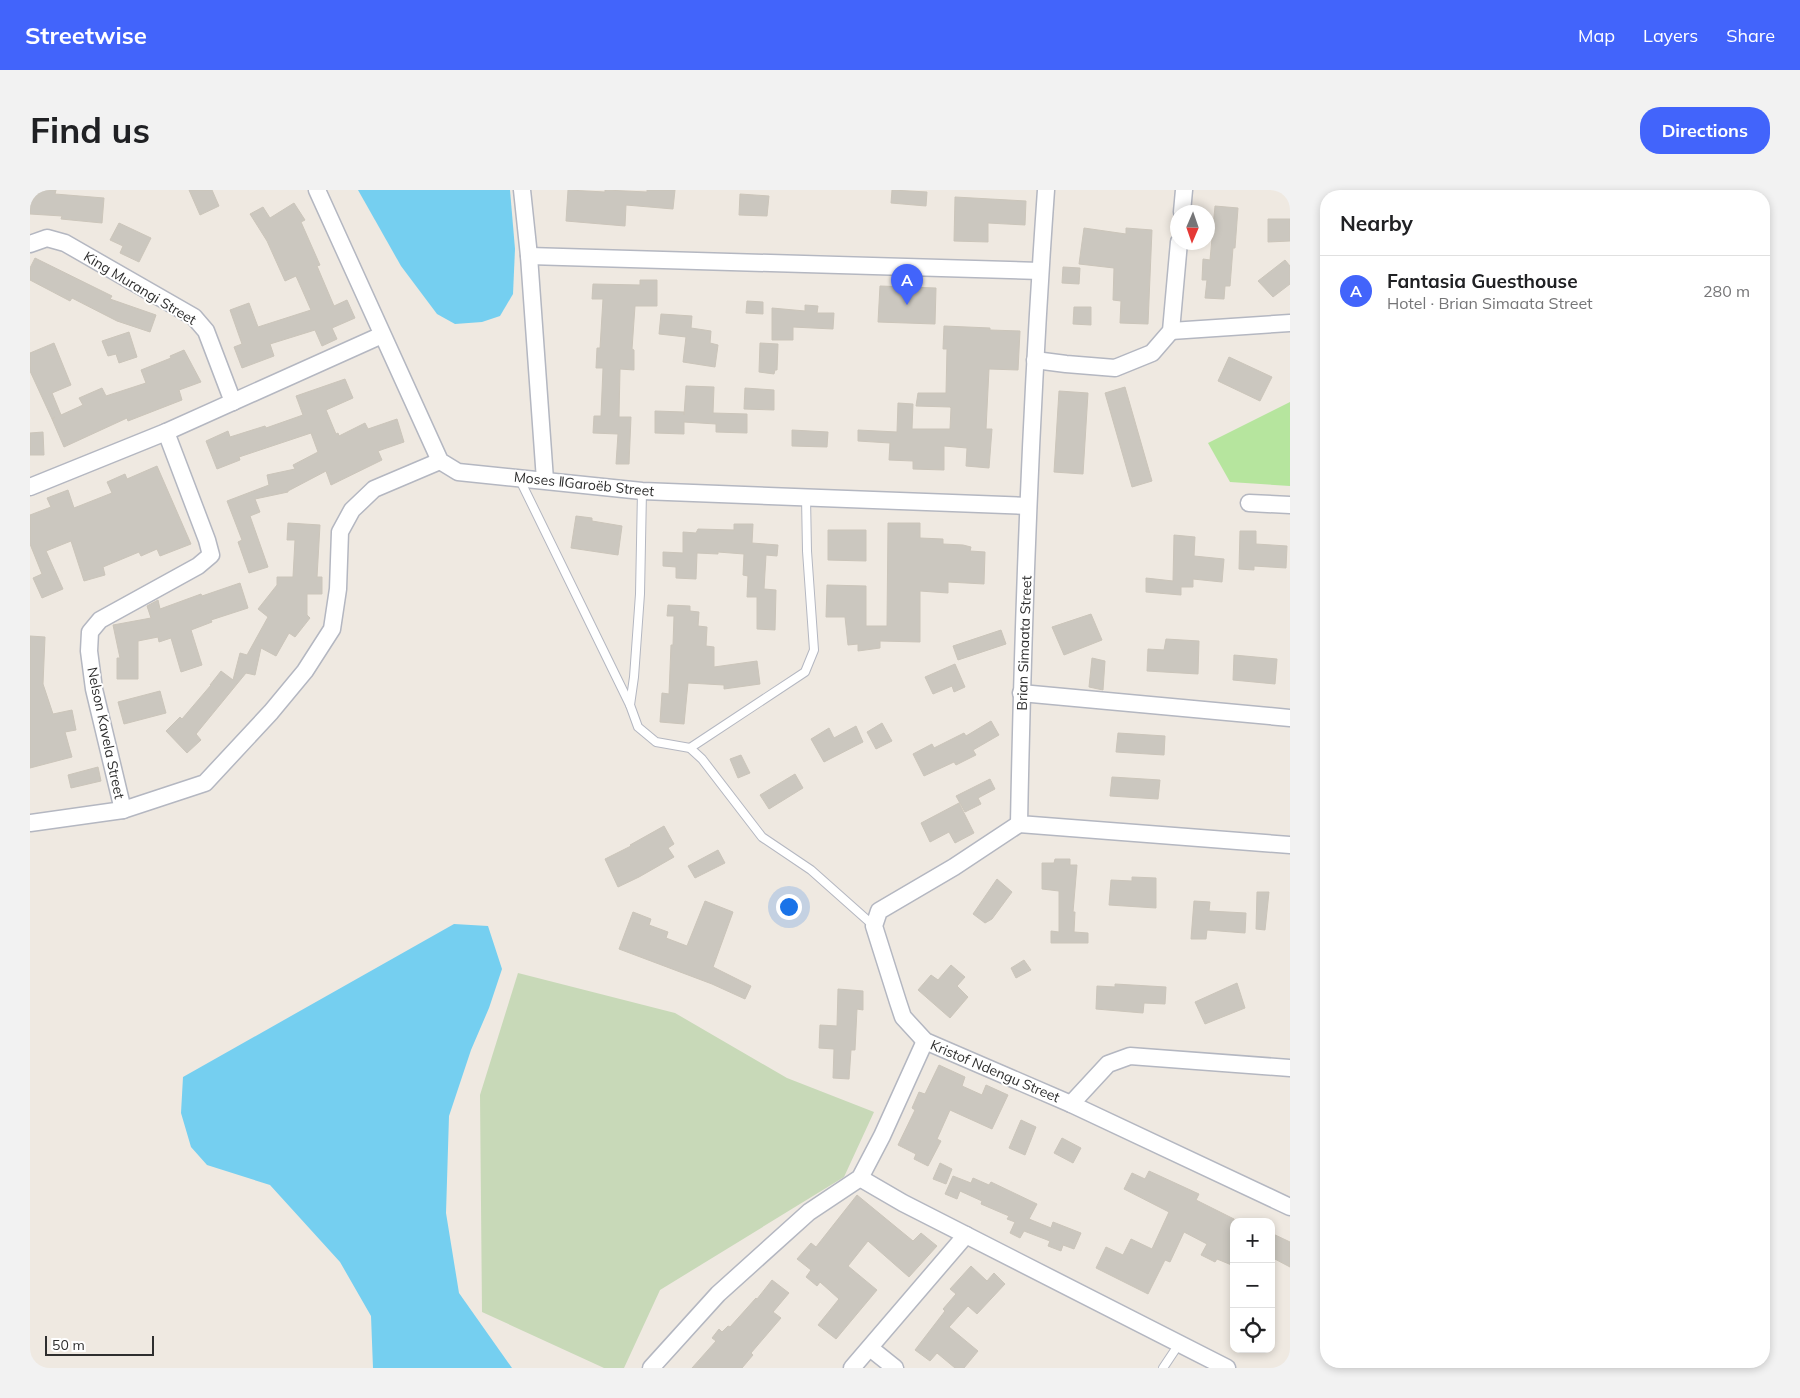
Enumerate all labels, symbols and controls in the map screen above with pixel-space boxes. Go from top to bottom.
text: Streetwise [25,20,147,50]
text: Map [1578,24,1615,47]
text: Layers [1643,24,1698,47]
text: Share [1726,24,1775,47]
button: Directions [1640,107,1770,154]
text: Find us [30,108,150,152]
north arrow [1170,205,1215,250]
text: Nearby [1340,210,1413,236]
street label: King Murangi Street [80,247,200,329]
pin: A [891,264,923,305]
text: Fantasia Guesthouse [1387,269,1578,293]
text: A [1350,281,1362,301]
text: 280 m [1703,281,1750,301]
text: Hotel · Brian Simaata Street [1387,293,1593,313]
street label: Moses ǁGaroëb Street [513,468,655,500]
street label: Brian Simaata Street [1013,575,1035,711]
street label: Nelson Kavela Street [83,665,129,801]
your location [776,894,802,920]
street label: Kristof Ndengu Street [928,1036,1063,1106]
map controls [1230,1218,1275,1353]
button: + [1230,1218,1275,1263]
button: − [1230,1263,1275,1308]
button: locate [1230,1308,1275,1353]
scale bar [45,1333,154,1356]
text: 50 m [52,1336,85,1354]

